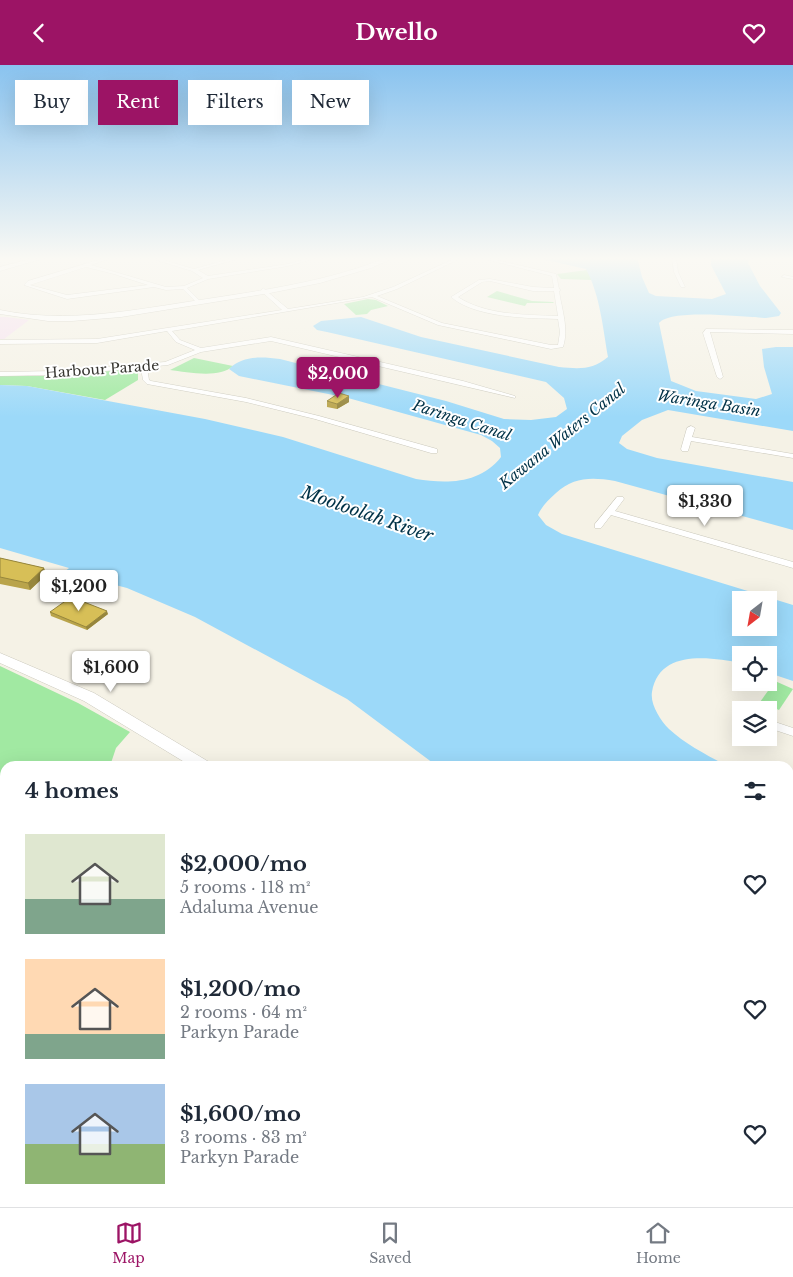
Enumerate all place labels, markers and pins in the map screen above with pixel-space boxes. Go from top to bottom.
pin: $2,000 [297,357,379,399]
pin: $1,330 [664,485,746,527]
pin: $1,200 [38,569,120,612]
pin: $1,600 [70,651,152,693]

